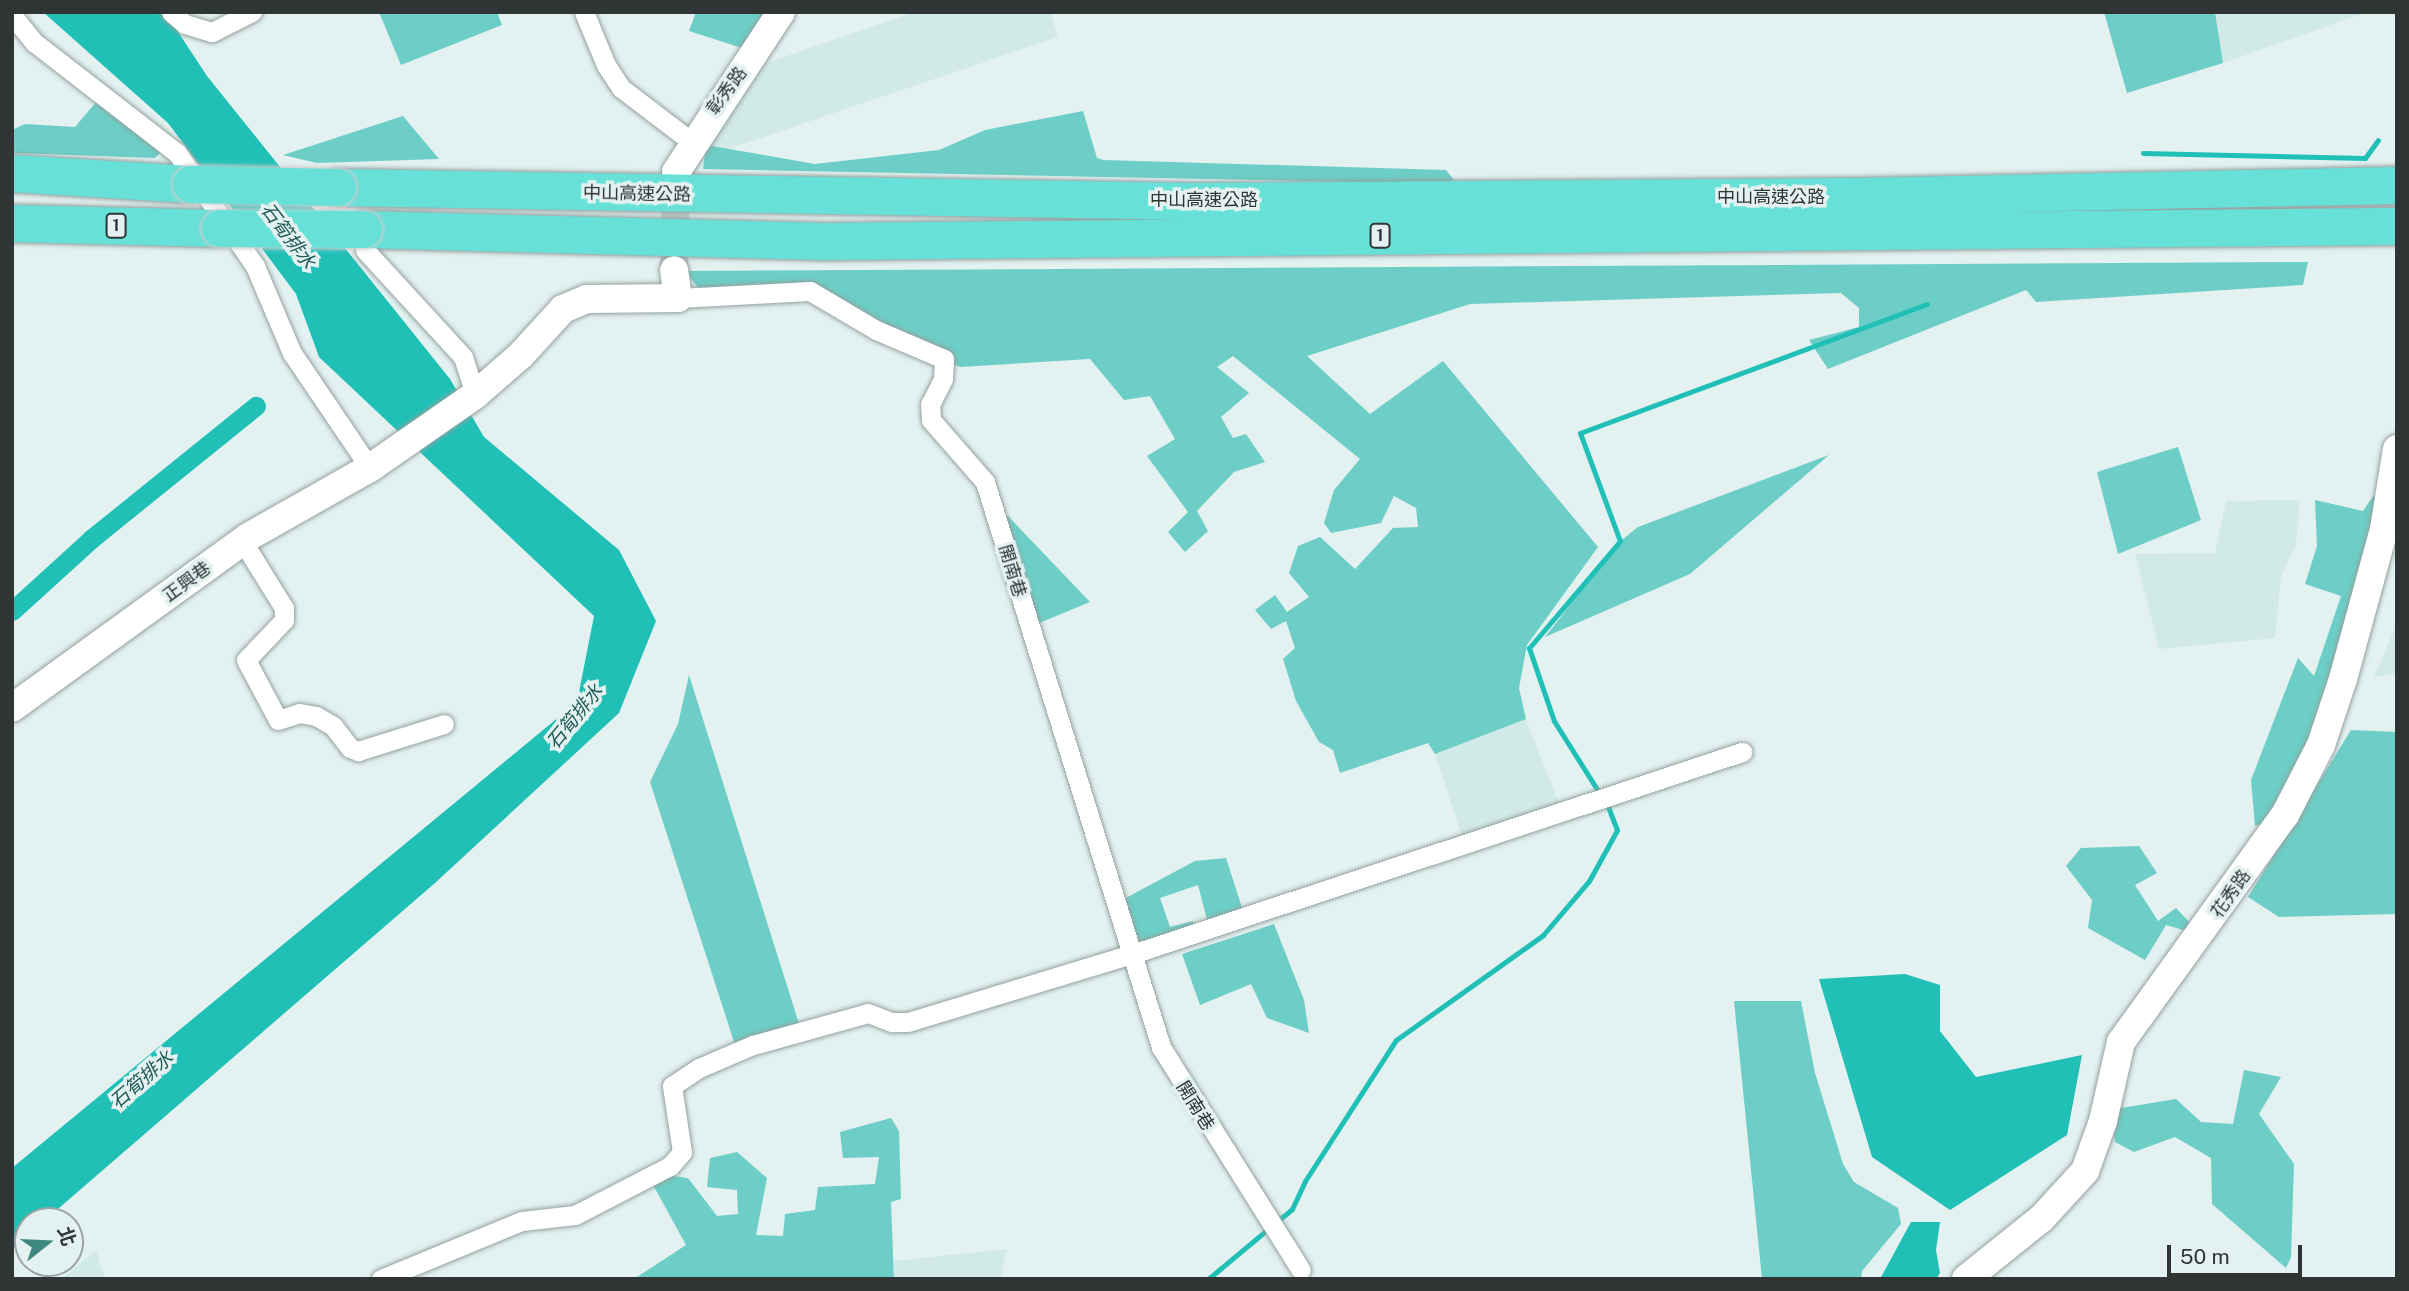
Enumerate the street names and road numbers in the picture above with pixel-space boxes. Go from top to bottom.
street label: 彰秀路 [702,63,752,119]
street label: 中山高速公路 [583,182,691,206]
street label: 中山高速公路 [1717,186,1825,208]
street label: 中山高速公路 [1150,189,1258,211]
road number: 1 [106,214,127,238]
road number: 1 [1370,224,1390,248]
street label: 開南巷 [994,542,1030,600]
street label: 正興巷 [159,557,215,607]
street label: 花秀路 [2207,866,2255,922]
street label: 開南巷 [1172,1077,1218,1135]

